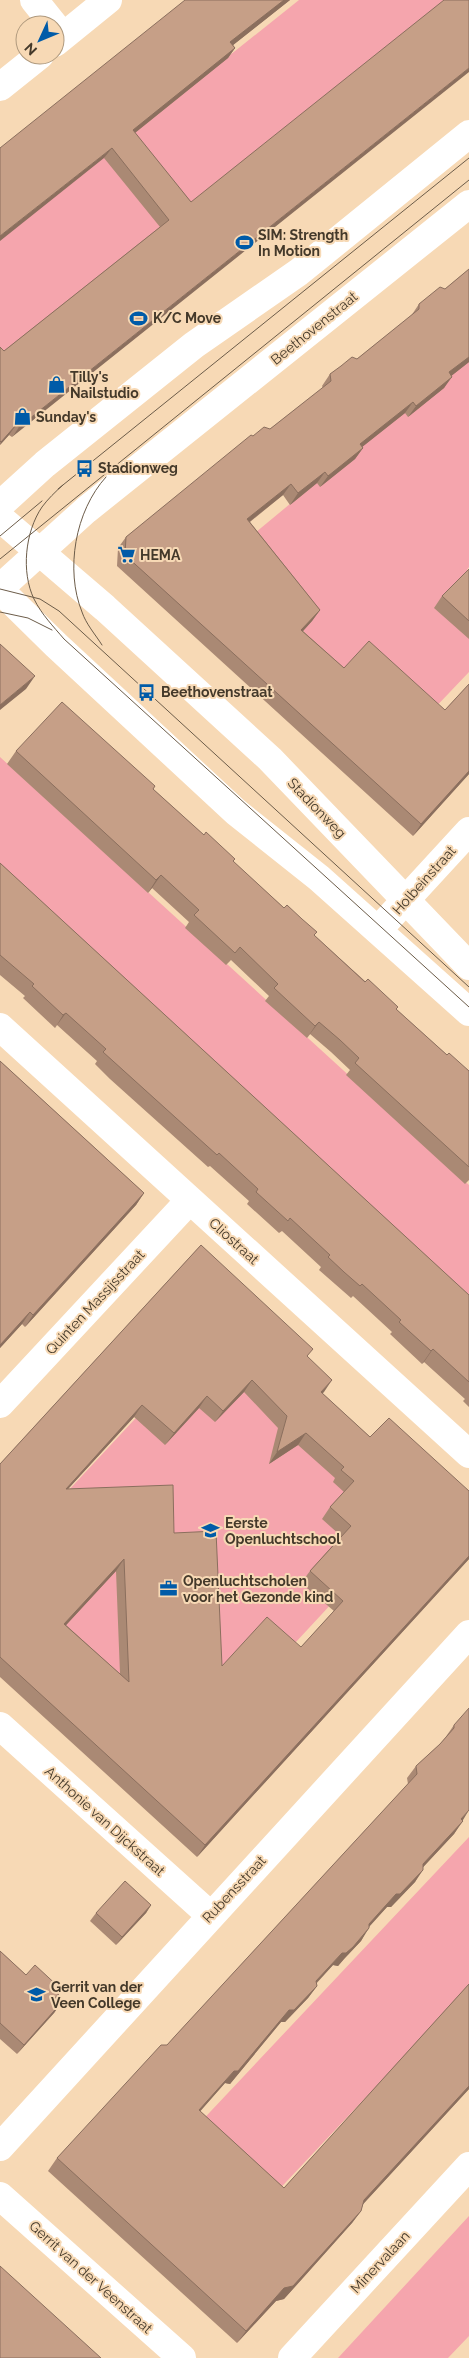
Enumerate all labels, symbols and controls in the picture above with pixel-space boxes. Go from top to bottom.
north arrow [15,15,65,65]
text: N [21,40,40,58]
place label: SIM: Strength In Motion [258,227,348,259]
sports icon: SIM: Strength In Motion [234,233,254,253]
street label: Beethovenstraat [268,288,361,368]
sports icon: K/C Move [129,308,149,328]
place label: K/C Move [153,310,222,326]
place label: Tilly's Nailstudio [70,369,139,401]
shop icon: Tilly's Nailstudio [46,375,66,395]
shop icon: Sunday's [12,407,32,427]
place label: Sunday's [36,409,96,425]
bus stop icon: Stadionweg [74,458,94,478]
place label: Stadionweg [98,460,178,476]
supermarket icon: HEMA [116,545,136,565]
place label: HEMA [140,547,181,563]
bus stop icon: Beethovenstraat [137,682,157,702]
place label: Beethovenstraat [161,684,273,700]
street label: Stadionweg [285,775,349,841]
street label: Holbeinstraat [389,842,459,918]
street label: Cliostraat [206,1215,262,1268]
street label: Quinten Massijsstraat [42,1246,148,1358]
place label: Eerste Openluchtschool [225,1515,341,1547]
school or university icon: Eerste Openluchtschool [201,1521,221,1541]
place label: Openluchtscholen voor het Gezonde kind [183,1573,333,1605]
office icon: Openluchtscholen voor het Gezonde kind [159,1579,179,1599]
street label: Anthonie van Dijckstraat [42,1763,168,1879]
street label: Rubensstraat [199,1852,269,1926]
place label: Gerrit van der Veen College [51,1979,143,2011]
school or university icon: Gerrit van der Veen College [27,1985,47,2005]
street label: Gerrit van der Veenstraat [26,2218,156,2337]
street label: Minervalaan [347,2228,413,2296]

